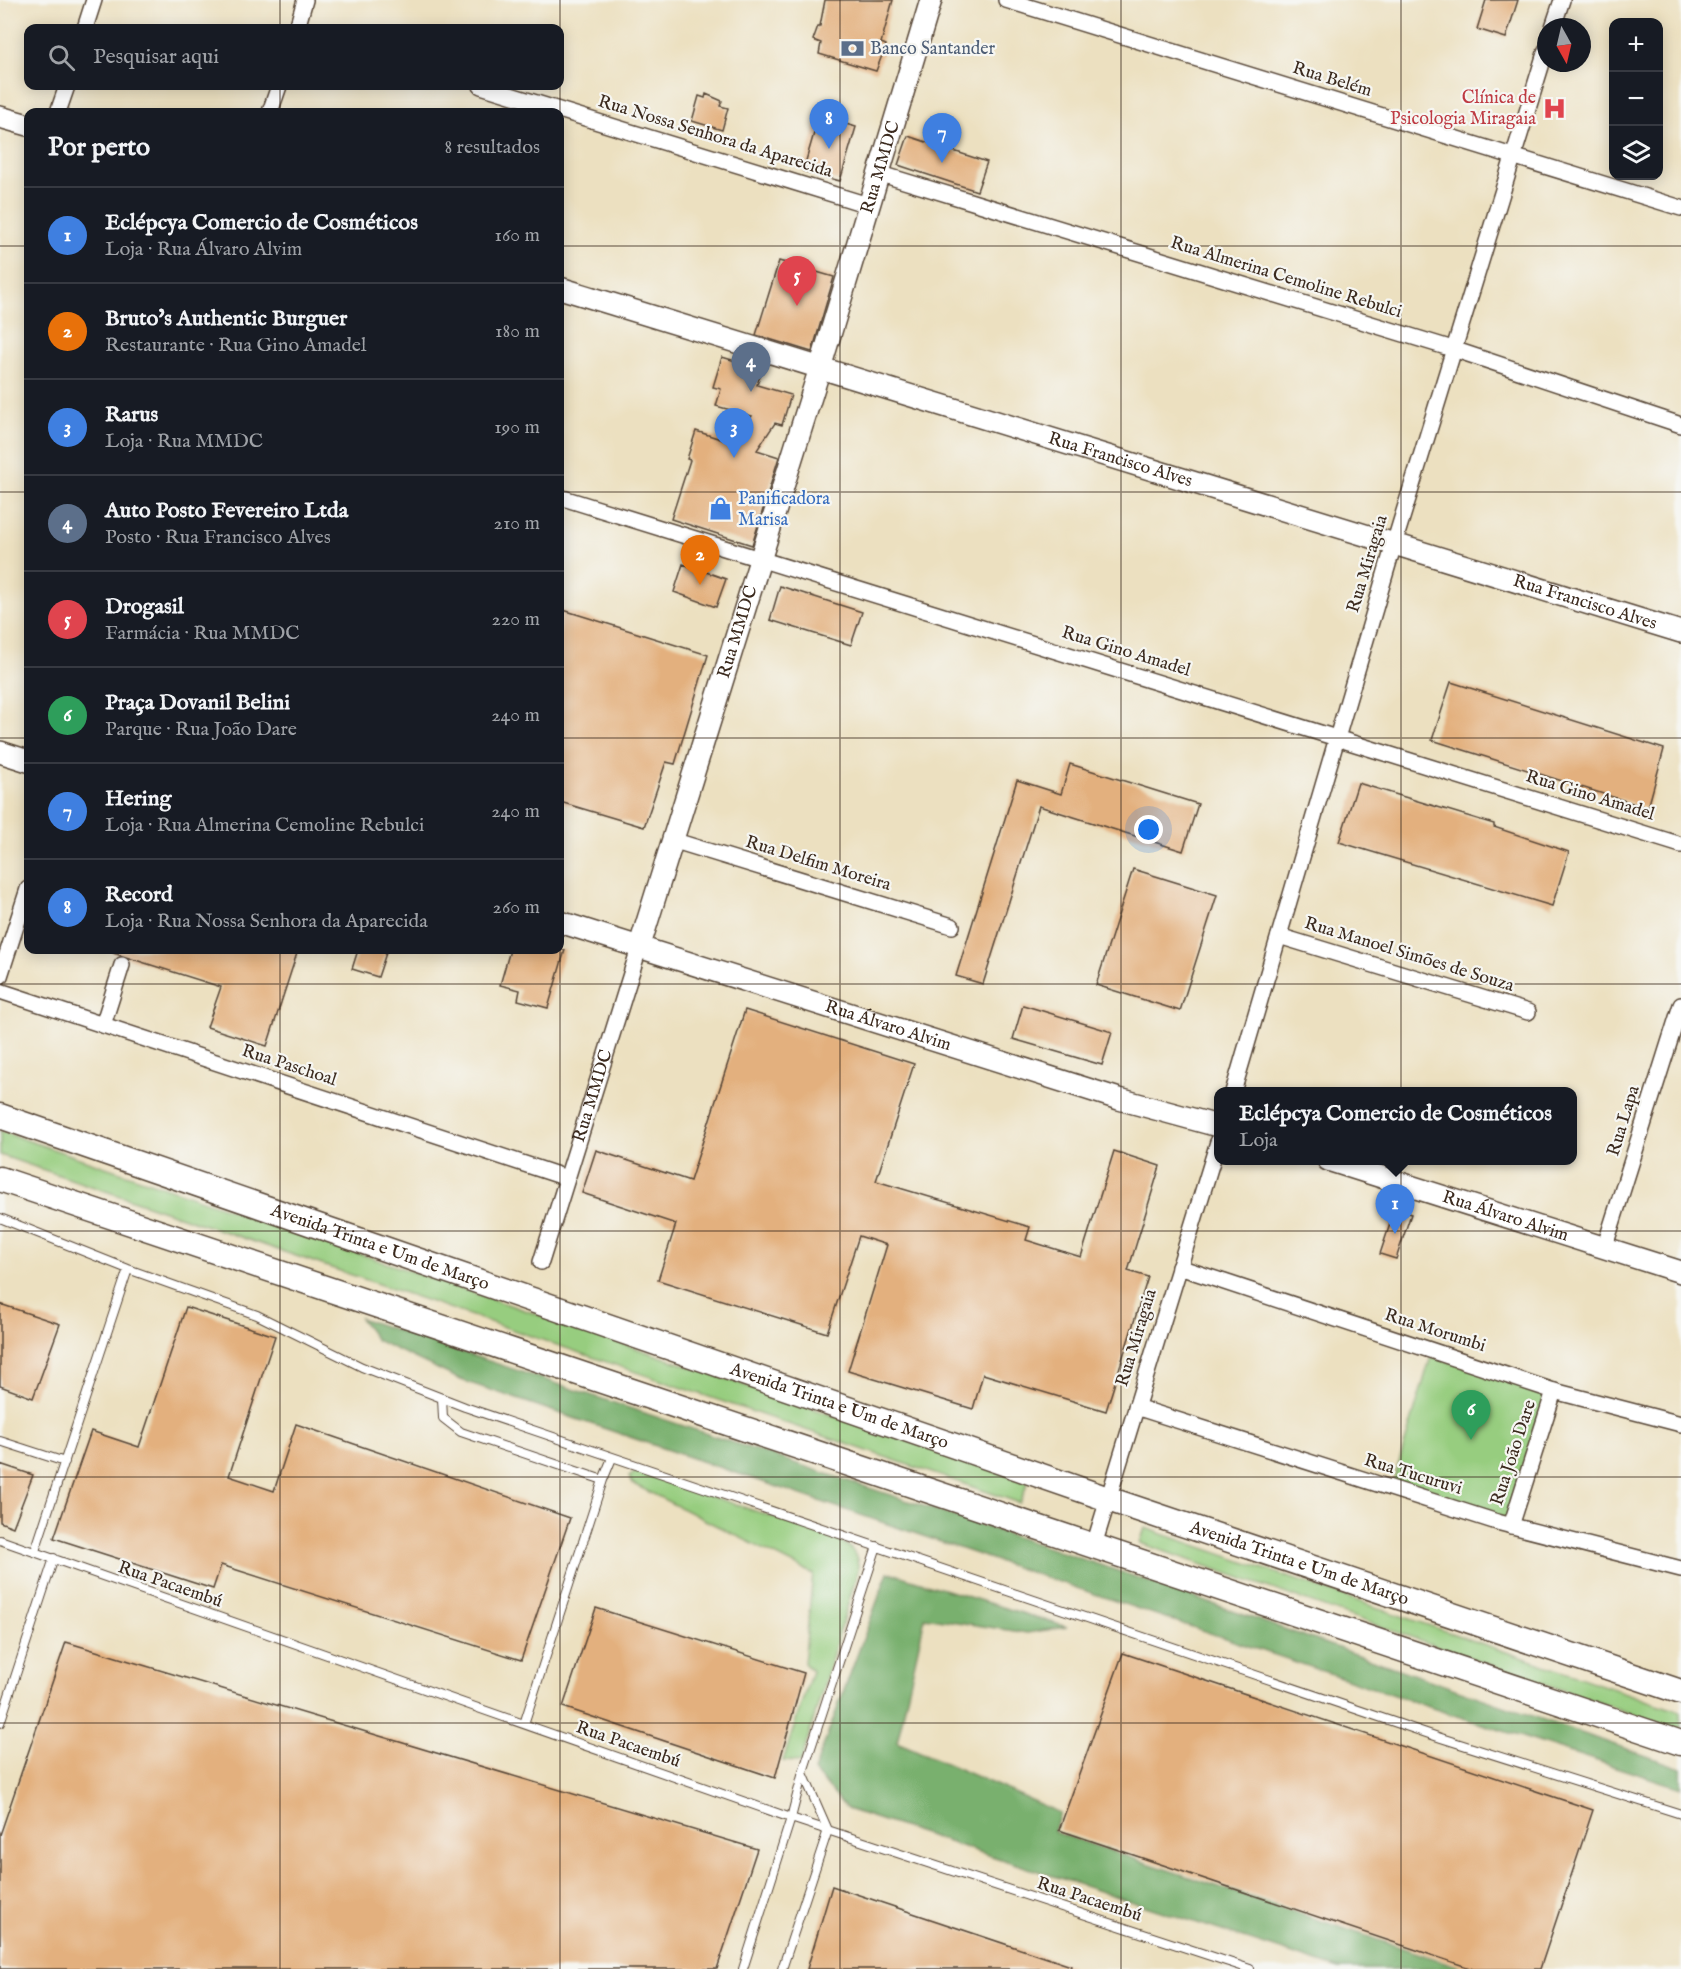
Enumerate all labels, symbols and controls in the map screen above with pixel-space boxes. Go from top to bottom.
north arrow [1537,18,1591,72]
map controls [1609,18,1663,180]
button: + [1609,18,1663,72]
search box [24,24,564,90]
bank icon: Banco Santander [839,36,865,62]
place label: Banco Santander [870,38,996,61]
icon: search [45,41,78,74]
text: Pesquisar aqui [93,43,219,71]
street label: Rua Belém [1290,57,1375,103]
button: − [1609,72,1663,126]
place label: Clínica de Psicologia Miragaia [1390,87,1536,131]
street label: Rua Nossa Senhora da Aparecida [595,90,835,184]
hospital icon: Clínica de Psicologia Miragaia [1541,95,1567,121]
pin: 8 [810,100,848,149]
pin: 7 [922,114,962,163]
street label: Rua MMDC [856,118,905,217]
button: layers [1609,126,1663,180]
text: Por perto [48,131,150,164]
text: 8 resultados [444,135,540,160]
text: Eclépcya Comercio de Cosméticos [105,209,418,237]
text: 1 [64,223,71,248]
text: 160 m [494,223,540,248]
street label: Rua Almerina Cemoline Rebulci [1167,232,1405,324]
text: Loja · Rua Álvaro Alvim [105,237,302,262]
pin: 5 [778,256,816,306]
text: Bruto's Authentic Burguer [105,305,347,333]
text: 2 [63,319,72,344]
text: 180 m [495,319,540,344]
text: Restaurante · Rua Gino Amadel [105,333,366,358]
pin: 4 [732,342,771,392]
text: Rarus [105,401,158,429]
pin: 3 [714,408,754,458]
text: 3 [64,415,71,440]
text: 190 m [494,415,540,440]
street label: Rua Francisco Alves [1045,427,1195,493]
text: Loja · Rua MMDC [105,429,263,454]
place label: Panificadora Marisa [738,488,830,532]
shop icon: Panificadora Marisa [707,496,733,522]
text: Auto Posto Fevereiro Ltda [105,497,348,525]
text: 4 [63,511,72,536]
text: 210 m [494,511,540,536]
street label: Rua Miragaia [1342,512,1394,616]
text: Posto · Rua Francisco Alves [105,525,331,550]
pin: 2 [680,536,720,585]
street label: Rua Francisco Alves [1510,570,1660,635]
street label: Rua MMDC [712,583,763,681]
text: Drogasil [105,593,184,621]
text: 5 [64,607,71,632]
text: 220 m [492,607,540,632]
text: Farmácia · Rua MMDC [105,621,300,646]
street label: Rua Gino Amadel [1059,621,1193,683]
text: Praça Dovanil Belini [105,689,290,717]
text: 6 [63,703,72,728]
text: 240 m [491,703,540,728]
text: Parque · Rua João Dare [105,717,297,742]
street label: Rua Gino Amadel [1523,765,1657,827]
text: Hering [105,785,171,813]
text: 7 [63,799,72,824]
text: 240 m [491,799,540,824]
text: Loja · Rua Almerina Cemoline Rebulci [105,813,424,838]
your location [1134,815,1163,844]
street label: Rua Delfim Moreira [742,831,894,897]
text: Record [105,881,173,909]
text: 8 [64,895,71,920]
text: 260 m [493,895,540,920]
text: Loja · Rua Nossa Senhora da Aparecida [105,909,428,934]
street label: Rua Manoel Simões de Souza [1301,912,1517,998]
street label: Rua Álvaro Alvim [822,995,954,1057]
street label: Rua Paschoal [239,1040,340,1092]
street label: Rua MMDC [568,1047,618,1145]
street label: Rua Lapa [1602,1083,1646,1159]
popup [1214,1087,1577,1165]
text: Eclépcya Comercio de Cosméticos [1239,1100,1552,1128]
text: Loja [1239,1128,1278,1153]
pin: 1 [1376,1184,1414,1234]
street label: Rua Álvaro Alvim [1439,1185,1571,1247]
street label: Avenida Trinta e Um de Março [267,1199,493,1296]
street label: Rua Miragaia [1111,1286,1163,1390]
street label: Rua Morumbi [1381,1304,1489,1358]
street label: Avenida Trinta e Um de Março [726,1357,952,1455]
pin: 6 [1452,1390,1490,1440]
street label: Rua João Dare [1486,1397,1542,1509]
street label: Rua Tucuruvi [1361,1449,1465,1501]
street label: Avenida Trinta e Um de Março [1186,1516,1412,1611]
street label: Rua Pacaembú [115,1556,225,1614]
street label: Rua Pacaembú [573,1716,683,1774]
street label: Rua Pacaembú [1034,1872,1144,1928]

